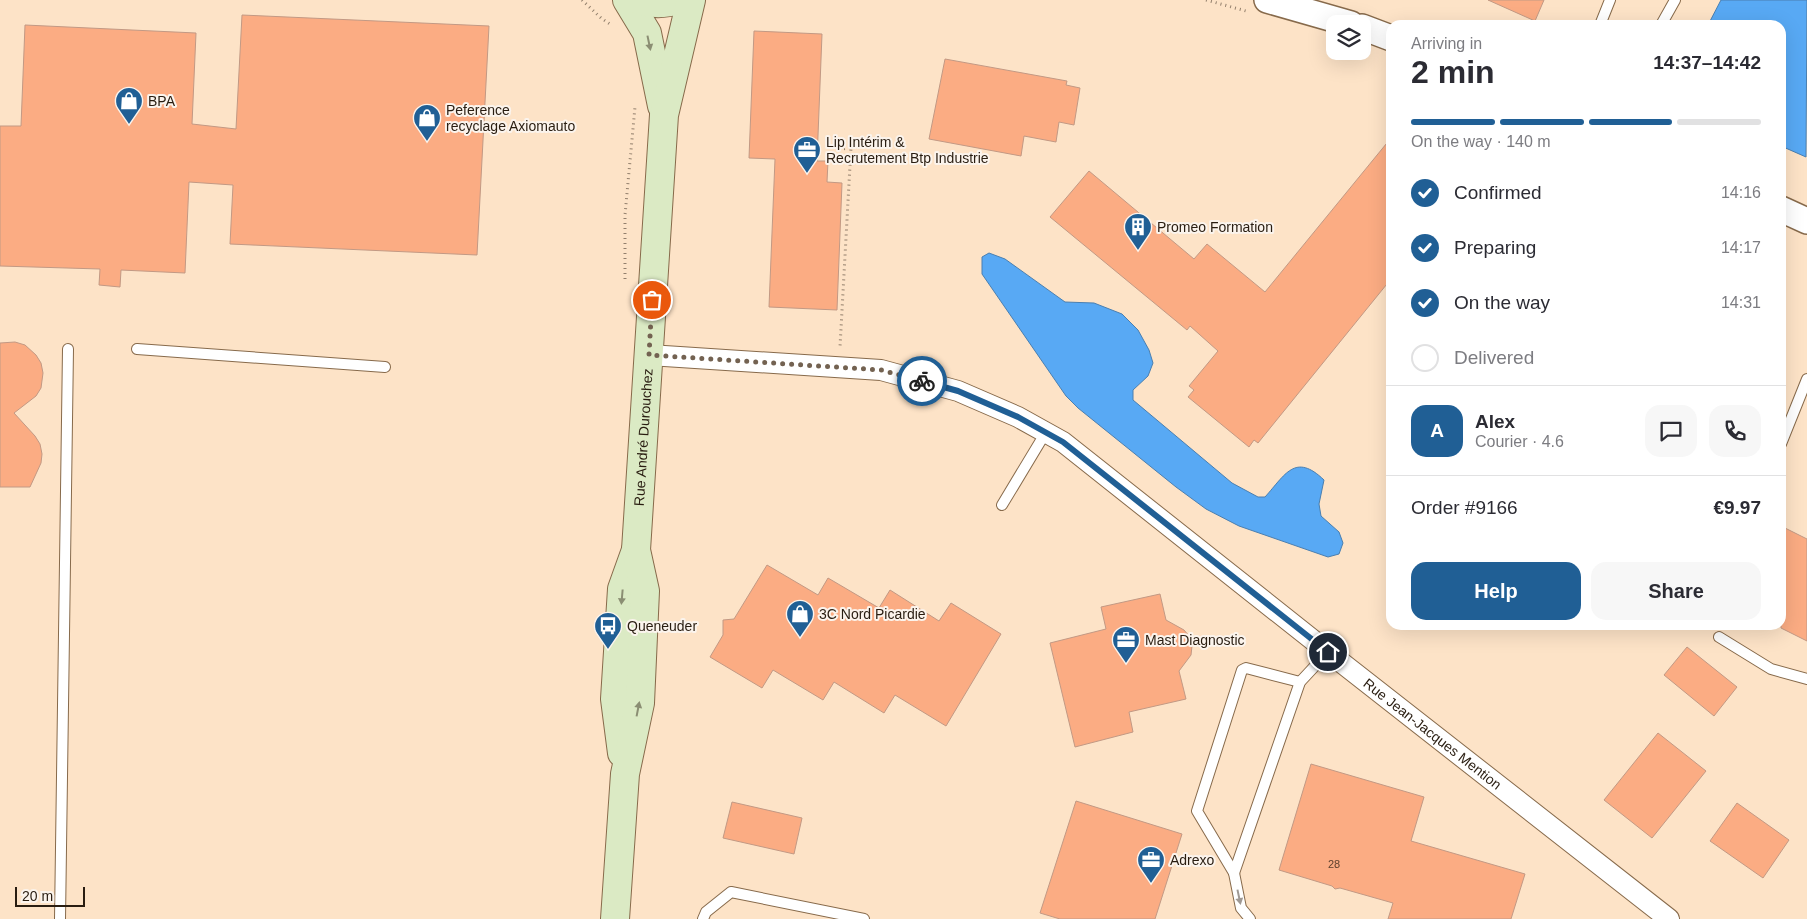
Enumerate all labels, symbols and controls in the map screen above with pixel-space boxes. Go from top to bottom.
map controls [1326,15,1371,60]
button: layers [1326,15,1371,60]
one-way arrow [646,35,654,51]
text: Arriving in [1411,35,1482,52]
text: 14:37–14:42 [1653,52,1761,73]
text: 2 min [1411,54,1495,90]
shop icon: BPA [114,86,144,125]
place label: BPA [148,93,176,109]
place label: Peference recyclage Axiomauto [446,102,575,134]
shop icon: Peference recyclage Axiomauto [412,103,442,142]
text: On the way · 140 m [1411,133,1551,150]
place label: Lip Intérim & Recrutement Btp Industrie [826,134,989,166]
office icon: Lip Intérim & Recrutement Btp Industrie [792,135,822,174]
icon: check [1411,179,1439,207]
text: Confirmed [1454,182,1542,203]
text: 14:16 [1721,184,1761,201]
building icon: Promeo Formation [1123,212,1153,251]
place label: Promeo Formation [1157,219,1273,235]
icon: check [1411,234,1439,262]
text: Preparing [1454,237,1536,258]
text: 14:17 [1721,239,1761,256]
pin [631,279,673,321]
icon: bag [638,286,666,314]
icon: check [1411,289,1439,317]
text: On the way [1454,292,1550,313]
text: 14:31 [1721,294,1761,311]
text: Delivered [1454,347,1534,368]
courier [897,356,947,406]
icon: bike [908,367,936,395]
street label: Rue André Durouchez [631,368,656,507]
button: chat [1645,405,1697,457]
button: phone [1709,405,1761,457]
text: Alex [1475,411,1515,432]
text: A [1430,420,1444,441]
text: Courier · 4.6 [1475,433,1564,450]
text: Order #9166 [1411,497,1518,518]
text: €9.97 [1713,497,1761,518]
button: Help [1411,562,1581,620]
button: Share [1591,562,1761,620]
one-way arrow [617,589,625,605]
shop icon: 3C Nord Picardie [785,599,815,638]
place label: 3C Nord Picardie [819,606,926,622]
bus stop icon: Queneuder [593,611,623,650]
place label: Queneuder [627,618,697,634]
office icon: Mast Diagnostic [1111,625,1141,664]
pin [1307,631,1349,673]
place label: Mast Diagnostic [1145,632,1245,648]
icon: home [1314,638,1342,666]
street label: Rue Jean-Jacques Mention [1360,675,1505,793]
one-way arrow [635,701,643,717]
office icon: Adrexo [1136,845,1166,884]
place label: Adrexo [1170,852,1215,868]
house number: 28 [1328,858,1340,870]
scale bar [15,884,85,907]
text: 20 m [22,888,53,904]
one-way arrow [1235,890,1243,906]

